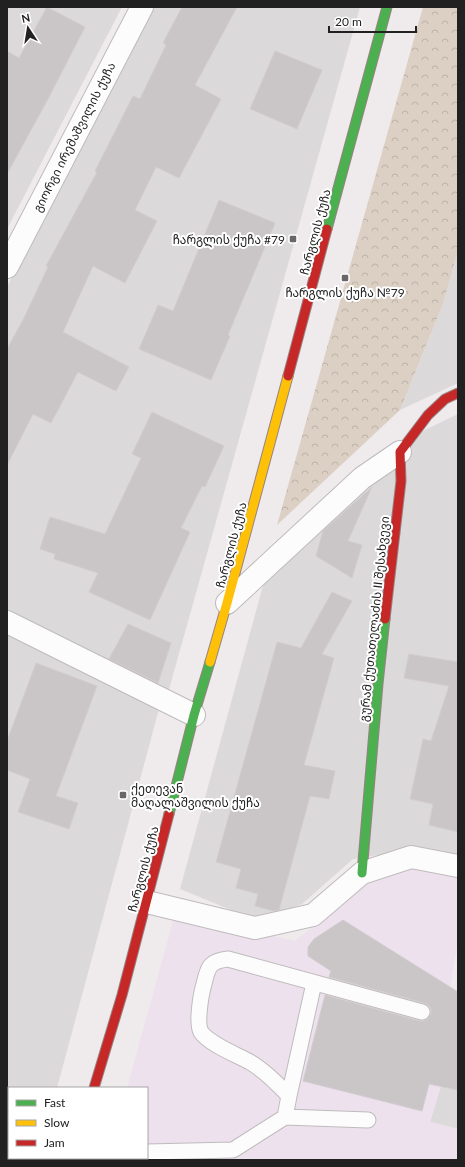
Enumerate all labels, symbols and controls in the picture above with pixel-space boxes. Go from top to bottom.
north arrow [8,8,48,48]
scale bar [329,8,416,34]
text: N [20,10,31,25]
text: 20 m [335,14,362,29]
street label: გიორგი ირემაშვილის ქუჩა [30,60,119,215]
street label: ჩარგლის ქუჩა [296,187,335,277]
place label: ჩარგლის ქუჩა #79 [173,232,285,248]
marker: ჩარგლის ქუჩა #79 [288,234,298,244]
marker: ჩარგლის ქუჩა №79 [340,273,350,283]
place label: ჩარგლის ქუჩა №79 [285,285,405,301]
street label: ჩარგლის ქუჩა [212,500,251,590]
street label: გურამ ქუთათელაძის II შესახვევი [356,515,393,723]
place label: ქეთევან მაღალაშვილის ქუჩა [131,781,260,811]
marker: ქეთევან მაღალაშვილის ქუჩა [118,790,128,800]
street label: ჩარგლის ქუჩა [124,824,163,914]
legend [8,1087,148,1159]
text: Fast [44,1095,66,1110]
text: Slow [44,1115,70,1130]
text: Jam [44,1135,65,1150]

